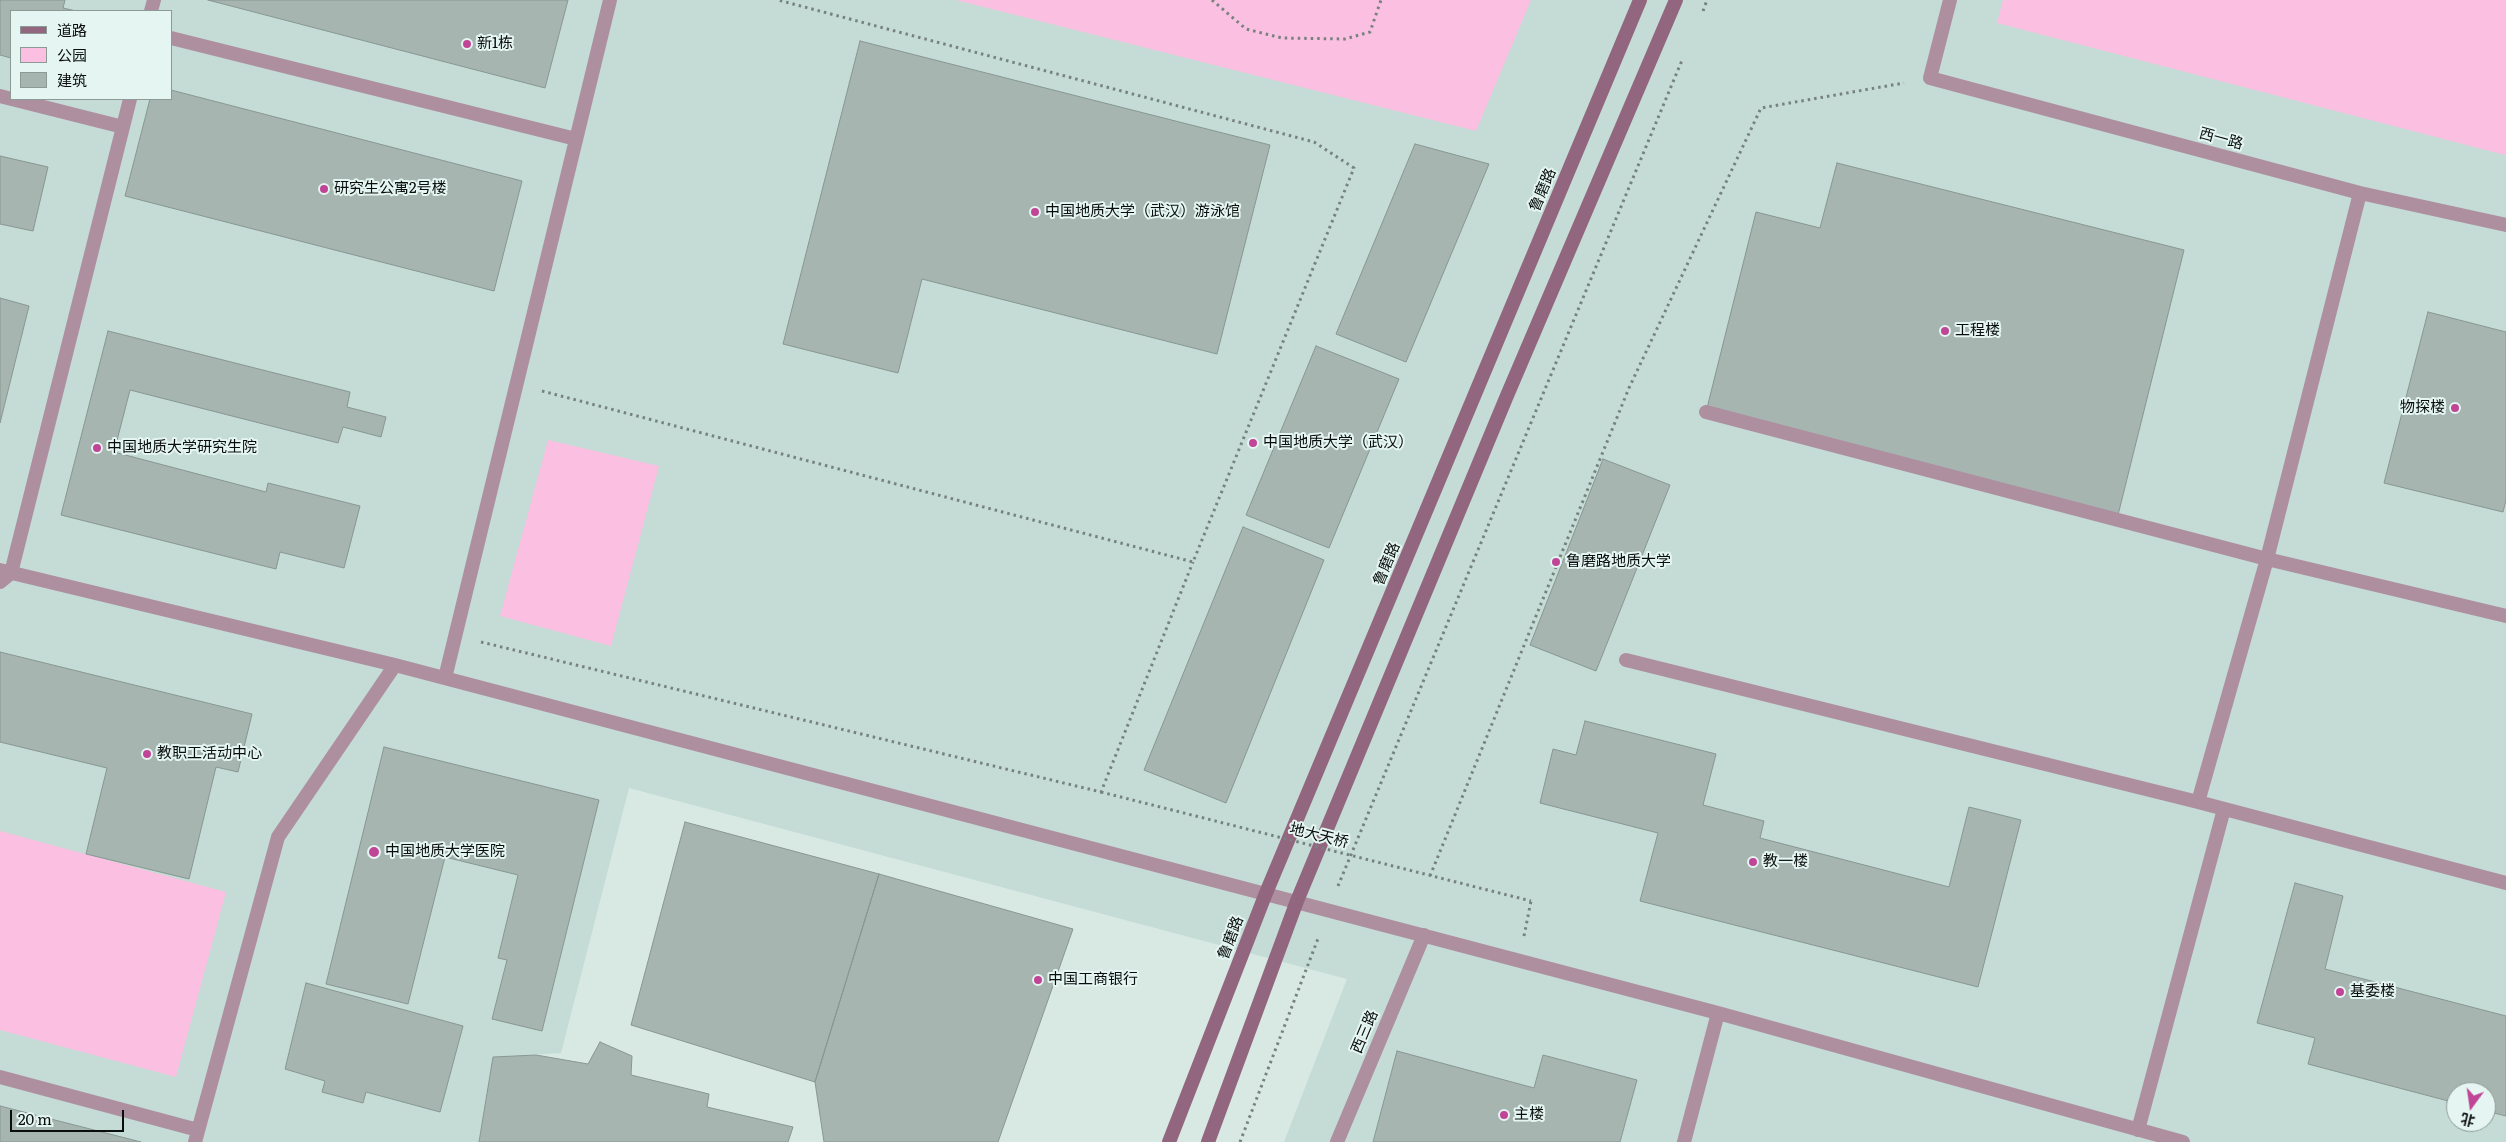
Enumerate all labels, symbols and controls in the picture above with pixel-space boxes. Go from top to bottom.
legend [10,10,172,100]
text: 道路 [57,18,87,41]
place label: 新1栋 [477,35,513,53]
marker: 新1栋 [461,38,473,50]
text: 公园 [57,43,87,66]
text: 建筑 [57,68,87,91]
street label: 西一路 [2197,124,2245,154]
street label: 鲁磨路 [1526,166,1560,214]
place label: 研究生公寓2号楼 [334,180,447,198]
marker: 研究生公寓2号楼 [318,183,330,195]
place label: 中国地质大学（武汉）游泳馆 [1045,203,1240,221]
marker: 中国地质大学（武汉）游泳馆 [1029,206,1041,218]
place label: 工程楼 [1955,322,2000,340]
marker: 工程楼 [1939,325,1951,337]
place label: 物探楼 [2400,399,2445,417]
marker: 物探楼 [2449,402,2461,414]
place label: 中国地质大学（武汉） [1263,434,1413,452]
marker: 中国地质大学（武汉） [1247,437,1259,449]
place label: 中国地质大学研究生院 [107,439,257,457]
marker: 中国地质大学研究生院 [91,442,103,454]
street label: 鲁磨路 [1370,540,1404,588]
place label: 鲁磨路地质大学 [1566,553,1671,571]
marker: 鲁磨路地质大学 [1550,556,1562,568]
place label: 教职工活动中心 [157,745,262,763]
marker: 教职工活动中心 [141,748,153,760]
street label: 地大天桥 [1288,820,1350,852]
place label: 中国地质大学医院 [385,843,505,861]
marker: 中国地质大学医院 [367,845,381,859]
place label: 教一楼 [1763,853,1808,871]
marker: 教一楼 [1747,856,1759,868]
street label: 鲁磨路 [1215,914,1247,962]
place label: 中国工商银行 [1048,971,1138,989]
marker: 中国工商银行 [1032,974,1044,986]
place label: 基委楼 [2350,983,2395,1001]
marker: 基委楼 [2334,986,2346,998]
street label: 西三路 [1348,1008,1382,1056]
north arrow [2446,1082,2496,1132]
scale bar [12,1100,126,1132]
place label: 主楼 [1514,1106,1544,1124]
text: 20 m [18,1107,52,1130]
marker: 主楼 [1498,1109,1510,1121]
text: 北 [2458,1109,2477,1132]

